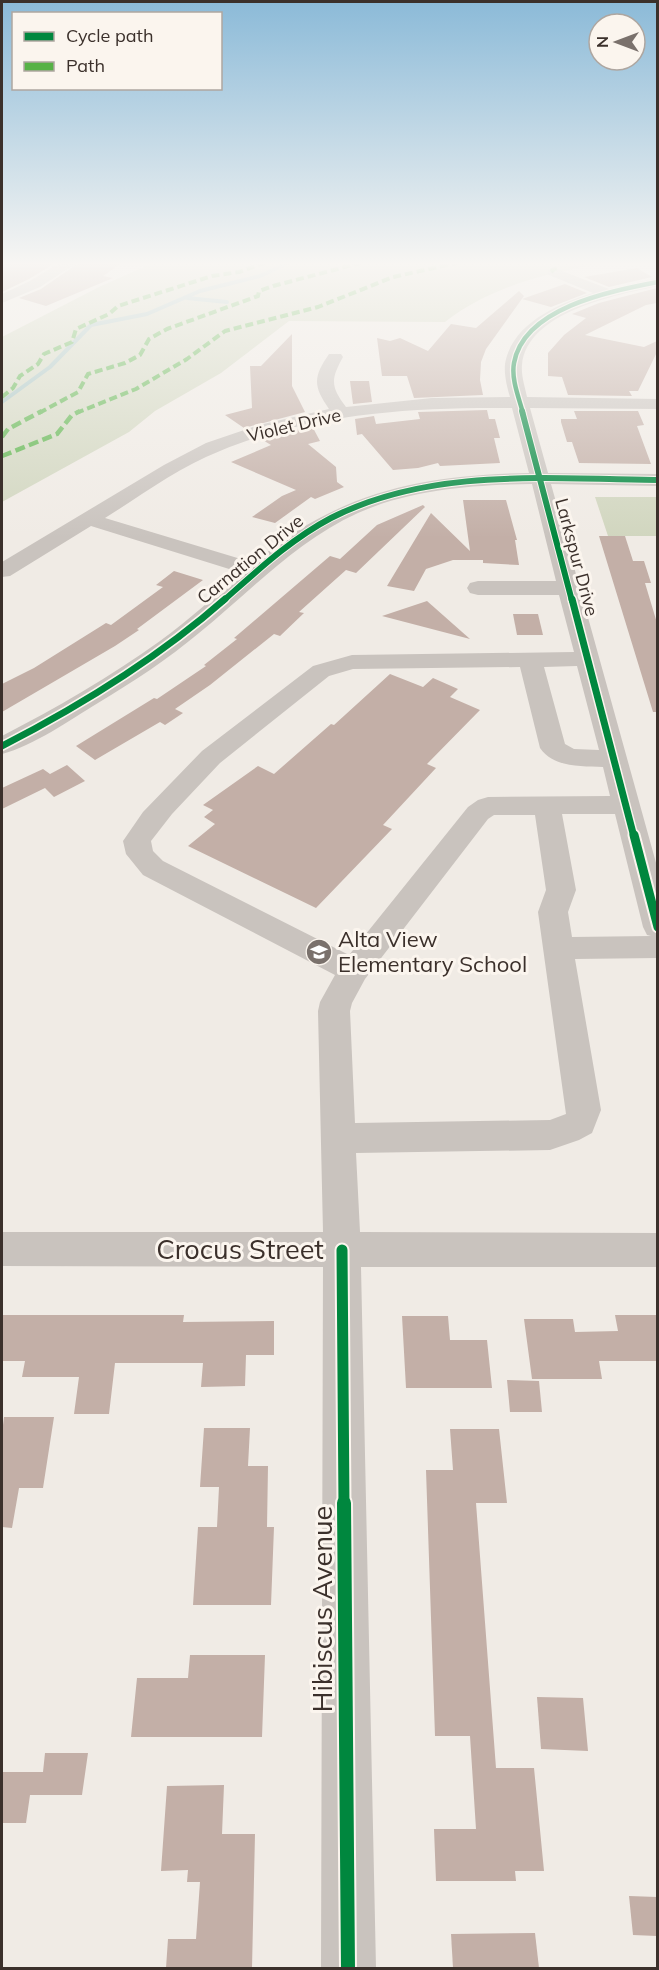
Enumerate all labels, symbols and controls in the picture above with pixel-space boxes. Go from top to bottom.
legend [12,12,222,90]
north arrow [587,12,647,72]
text: Cycle path [66,24,153,47]
text: N [592,36,612,48]
text: Path [66,54,105,77]
street label: Violet Drive [245,403,343,447]
street label: Larkspur Drive [550,496,604,618]
street label: Carnation Drive [192,509,308,609]
place label: Alta View Elementary School [338,925,527,978]
school or university icon: Alta View Elementary School [304,937,334,967]
street label: Crocus Street [156,1232,324,1266]
street label: Hibiscus Avenue [305,1506,339,1712]

